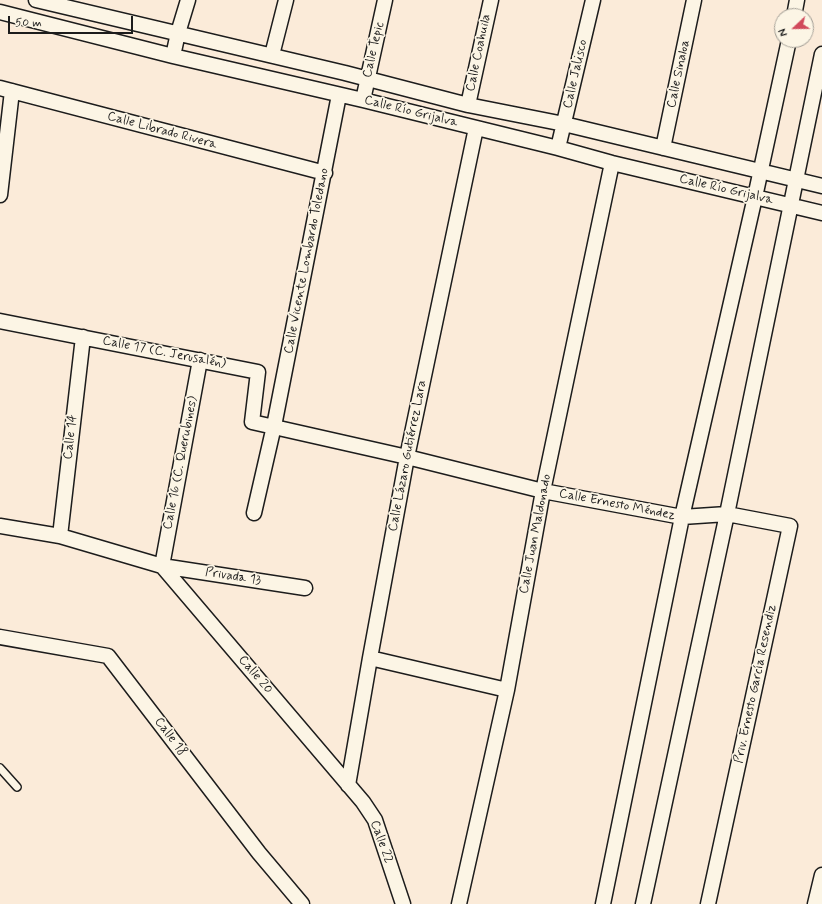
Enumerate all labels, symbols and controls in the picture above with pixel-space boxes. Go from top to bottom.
scale bar [10,8,135,34]
north arrow [774,8,814,48]
street label: Calle Coahuila [463,13,495,93]
text: 50 m [15,15,42,31]
street label: Calle Tepic [360,21,388,79]
text: N [776,26,792,38]
street label: Calle Jalisco [560,38,592,110]
street label: Calle Sinaloa [664,39,694,109]
street label: Calle Río Grijalva [363,93,459,131]
street label: Calle Librado Rivera [106,109,218,153]
street label: Calle Vicente Lombardo Toledano [281,167,333,355]
street label: Calle Río Grijalva [678,172,774,208]
street label: Calle 17 (C. Jerusalén) [101,333,227,373]
street label: Calle Lázaro Gutiérrez Lara [386,379,430,533]
street label: Calle 16 (C. Querubines) [160,395,202,531]
street label: Calle 14 [61,414,81,460]
street label: Calle Juan Maldonado [517,473,555,595]
street label: Calle Ernesto Méndez [557,486,677,524]
street label: Privada 13 [204,565,262,589]
street label: Priv. Ernesto García Resendiz [732,603,780,765]
street label: Calle 20 [234,653,276,697]
street label: Calle 18 [150,715,190,759]
street label: Calle 22 [366,818,396,866]

